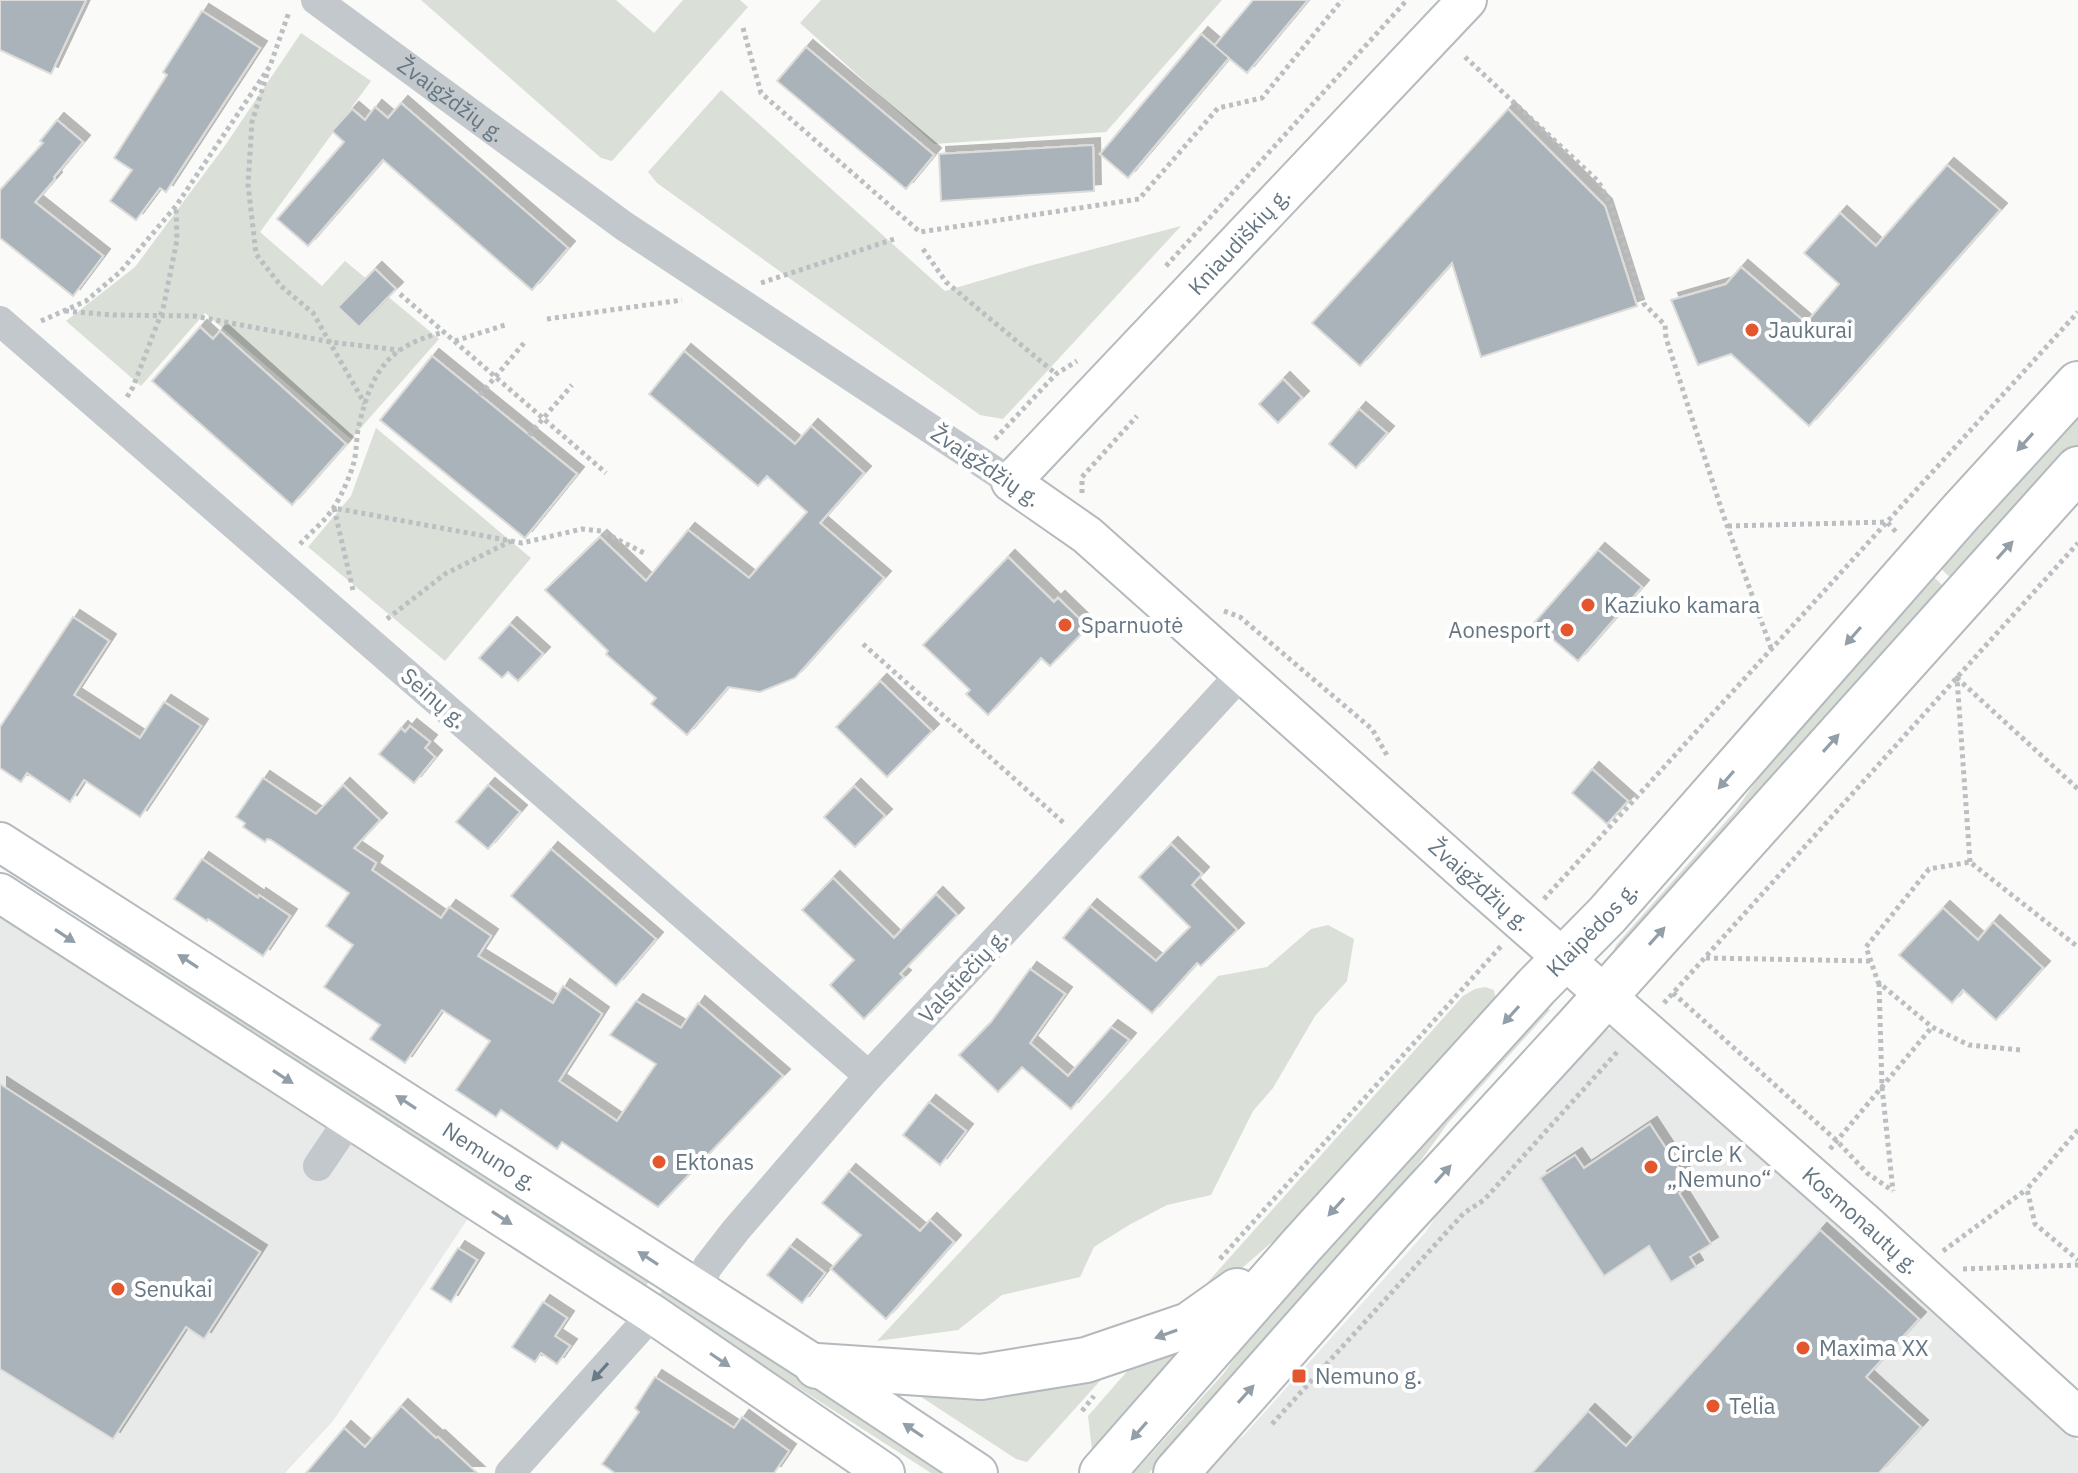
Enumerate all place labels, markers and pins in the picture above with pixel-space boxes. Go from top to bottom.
place label: Jaukurai [1768,315,1853,344]
marker: Jaukurai [1743,321,1761,339]
place label: Kaziuko kamara [1604,590,1760,619]
marker: Kaziuko kamara [1579,596,1597,614]
place label: Sparnuotė [1081,610,1183,639]
place label: Aonesport [1448,615,1551,644]
marker: Sparnuotė [1056,616,1074,634]
marker: Aonesport [1558,621,1576,639]
place label: Circle K „Nemuno“ [1667,1139,1771,1193]
place label: Ektonas [675,1147,754,1176]
marker: Ektonas [650,1153,668,1171]
marker: Circle K „Nemuno“ [1642,1158,1660,1176]
place label: Senukai [134,1274,213,1303]
marker: Senukai [109,1280,127,1298]
place label: Maxima XX [1819,1333,1928,1362]
marker: Maxima XX [1794,1339,1812,1357]
place label: Nemuno g. [1315,1361,1422,1390]
marker: Nemuno g. [1290,1367,1308,1385]
place label: Telia [1729,1391,1776,1420]
marker: Telia [1704,1397,1722,1415]

